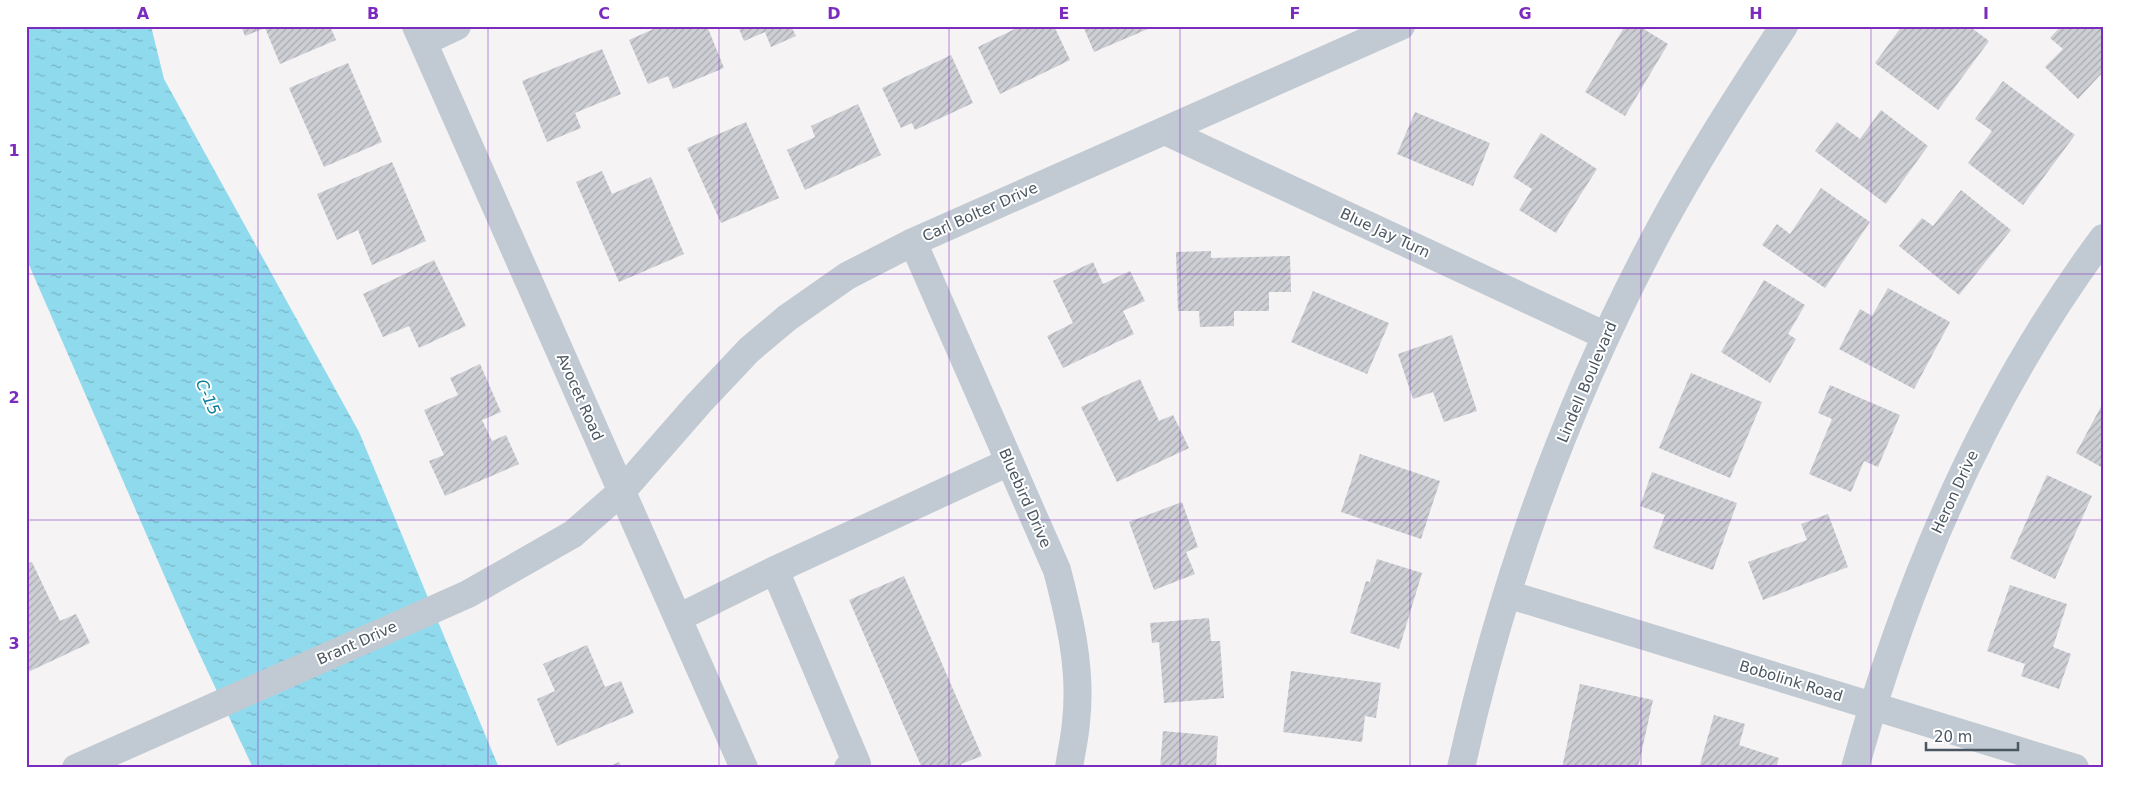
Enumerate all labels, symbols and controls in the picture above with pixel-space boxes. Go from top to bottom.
text: A [137,4,150,23]
text: B [367,4,379,23]
text: C [598,4,610,23]
text: D [827,4,841,23]
text: E [1059,4,1069,23]
text: F [1290,4,1300,23]
text: G [1518,4,1532,23]
text: H [1749,4,1763,23]
text: I [1983,4,1989,23]
text: 1 [8,141,20,160]
street label: Carl Bolter Drive [919,178,1041,246]
street label: Blue Jay Turn [1337,204,1433,262]
street label: Lindell Boulevard [1553,319,1621,445]
street label: Avocet Road [553,351,607,443]
water label: C-15 [192,376,224,418]
text: 2 [8,388,20,407]
street label: Bluebird Drive [995,445,1055,551]
street label: Heron Drive [1928,448,1982,536]
street label: Brant Drive [314,617,400,669]
text: 3 [8,634,20,653]
street label: Bobolink Road [1737,657,1845,705]
scale bar [1926,719,2019,751]
text: 20 m [1934,728,1972,746]

